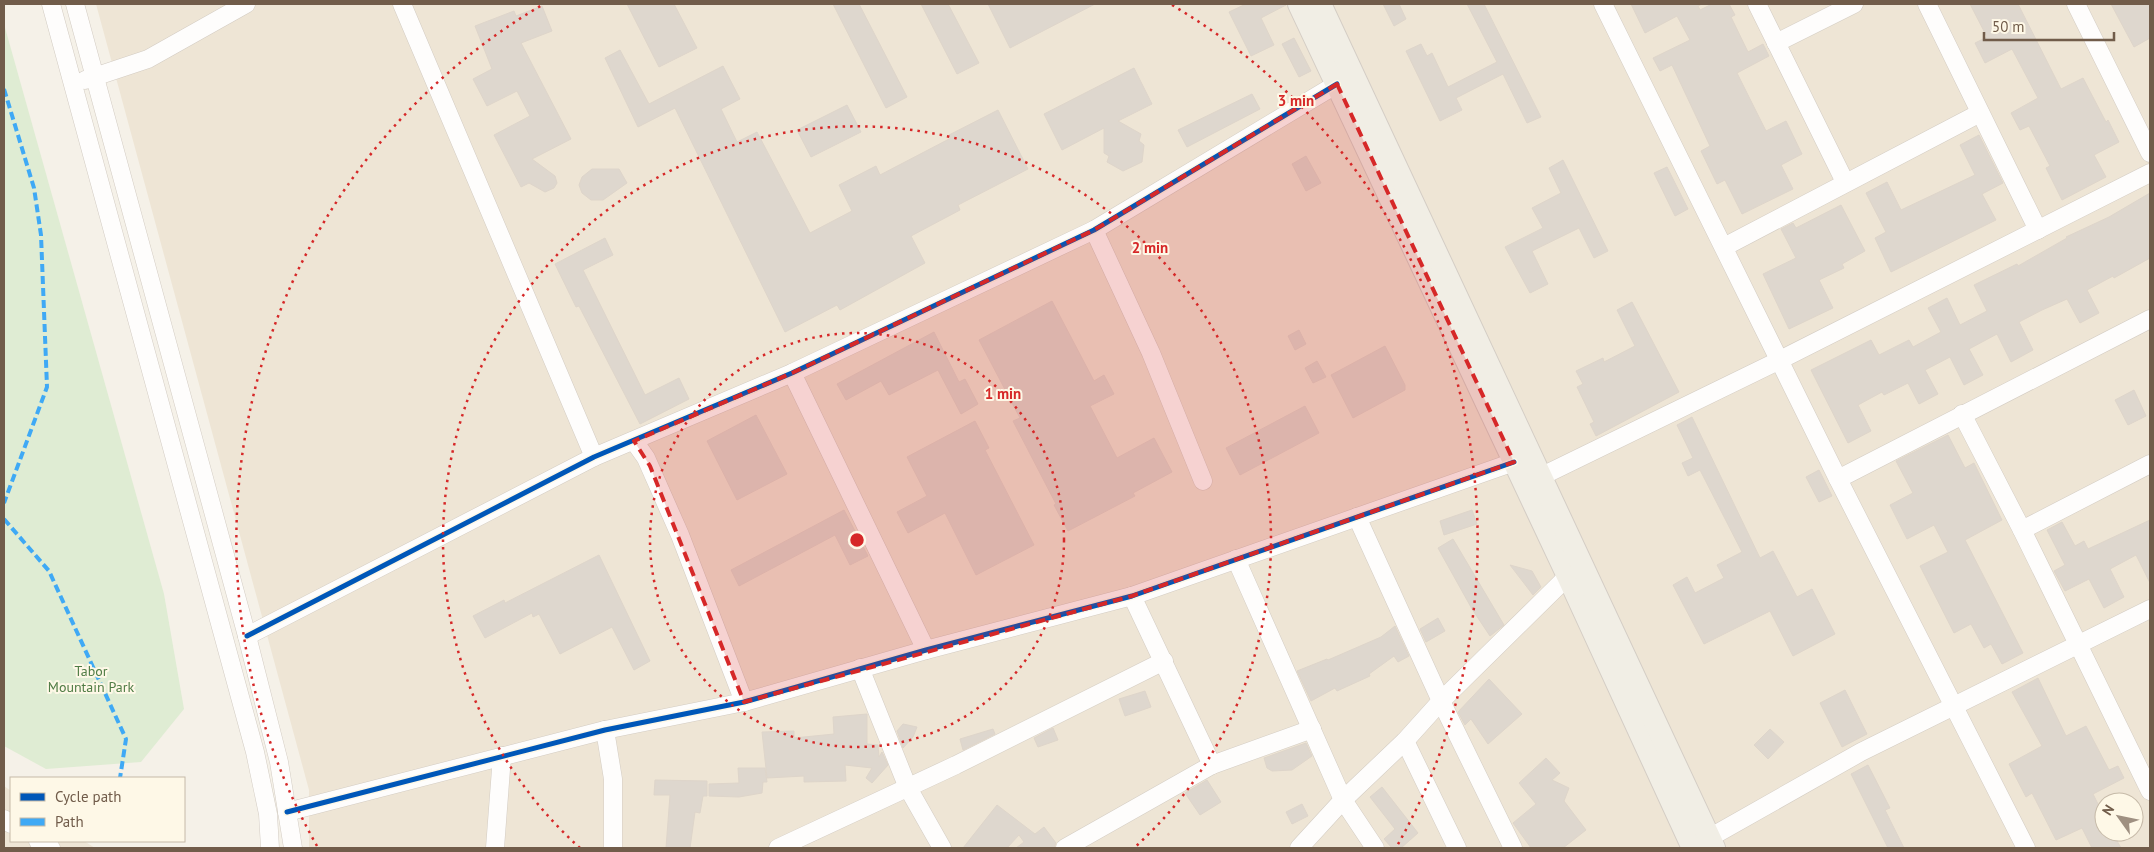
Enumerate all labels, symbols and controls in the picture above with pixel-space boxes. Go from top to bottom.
scale bar [1984,10,2114,42]
text: 50 m [1992,17,2025,36]
text: 3 min [1278,91,1314,110]
text: 2 min [1132,238,1168,257]
text: 1 min [985,384,1021,403]
centre of rings [848,531,866,549]
park label: Tabor Mountain Park [48,662,134,696]
legend [10,777,185,842]
text: Cycle path [55,787,121,806]
north arrow [2094,792,2144,842]
text: N [2098,801,2118,819]
text: Path [55,812,84,831]

